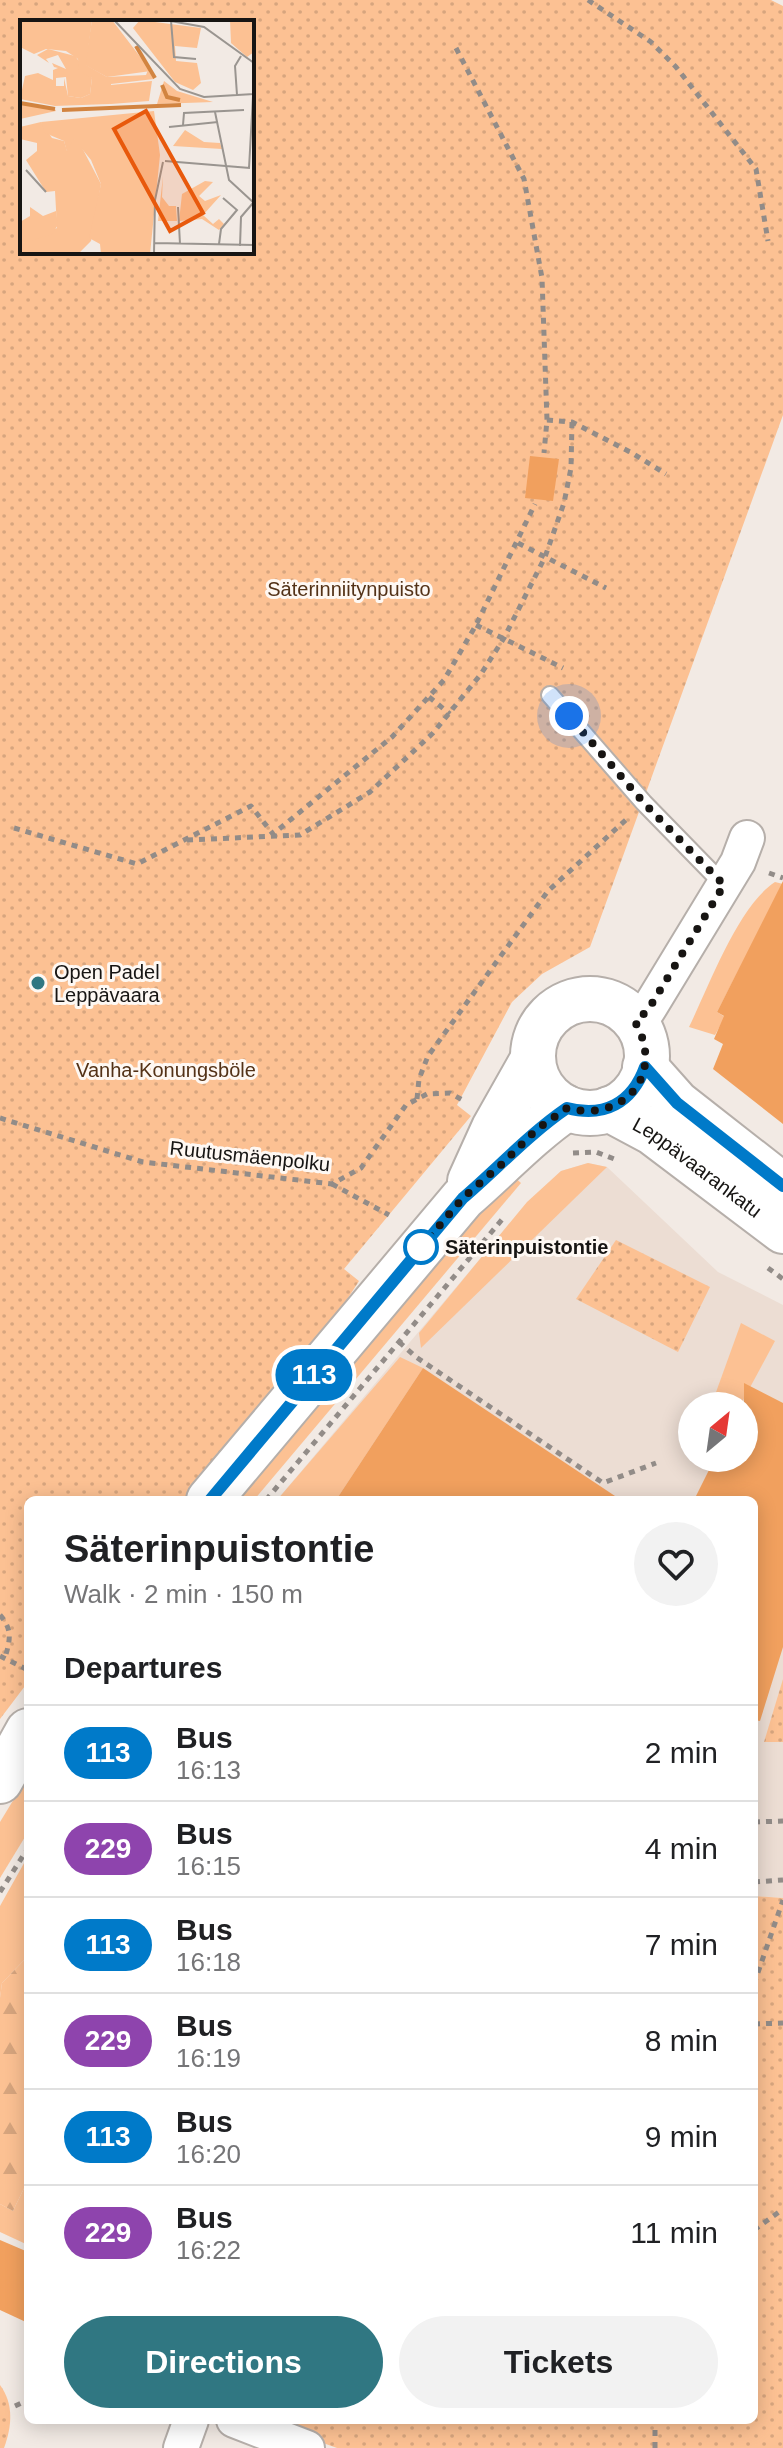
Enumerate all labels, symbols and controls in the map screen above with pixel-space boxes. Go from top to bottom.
inset map [20,20,254,254]
park label: Säterinniitynpuisto [267,578,431,600]
your location [549,696,589,736]
place label: Open Padel Leppävaara [54,961,161,1006]
marker: Open Padel Leppävaara [29,974,47,992]
park label: Vanha-Konungsböle [76,1059,256,1081]
street label: Leppävaarankatu [629,1113,766,1222]
street label: Ruutusmäenpolku [169,1137,331,1175]
marker: Säterinpuistontie [404,1230,438,1264]
place label: Säterinpuistontie [445,1236,608,1258]
line badge: 113 [268,1349,360,1401]
text: 113 [291,1359,337,1390]
north arrow [678,1392,758,1472]
map controls [678,1392,758,1472]
button: heart [634,1522,718,1606]
text: Säterinpuistontie [64,1528,374,1570]
text: Walk · 2 min · 150 m [64,1579,303,1609]
text: Departures [64,1651,222,1684]
text: Bus [176,1721,233,1754]
text: 2 min [645,1736,718,1769]
text: 113 [85,1737,131,1768]
text: 16:13 [176,1755,241,1785]
text: Bus [176,1817,233,1850]
text: 4 min [645,1832,718,1865]
text: 229 [85,1833,131,1864]
text: 16:15 [176,1851,241,1881]
text: Bus [176,1913,233,1946]
text: 7 min [645,1928,718,1961]
text: 113 [85,1929,131,1960]
text: 16:18 [176,1947,241,1977]
text: Bus [176,2009,233,2042]
text: 8 min [645,2024,718,2057]
text: 229 [85,2025,131,2056]
text: 16:19 [176,2043,241,2073]
text: Bus [176,2105,233,2138]
text: 9 min [645,2120,718,2153]
text: 113 [85,2121,131,2152]
text: 16:20 [176,2139,241,2169]
text: Bus [176,2201,233,2234]
text: 11 min [630,2216,718,2249]
text: 229 [85,2217,131,2248]
text: 16:22 [176,2235,241,2265]
button: Directions [64,2316,383,2408]
button: Tickets [399,2316,718,2408]

